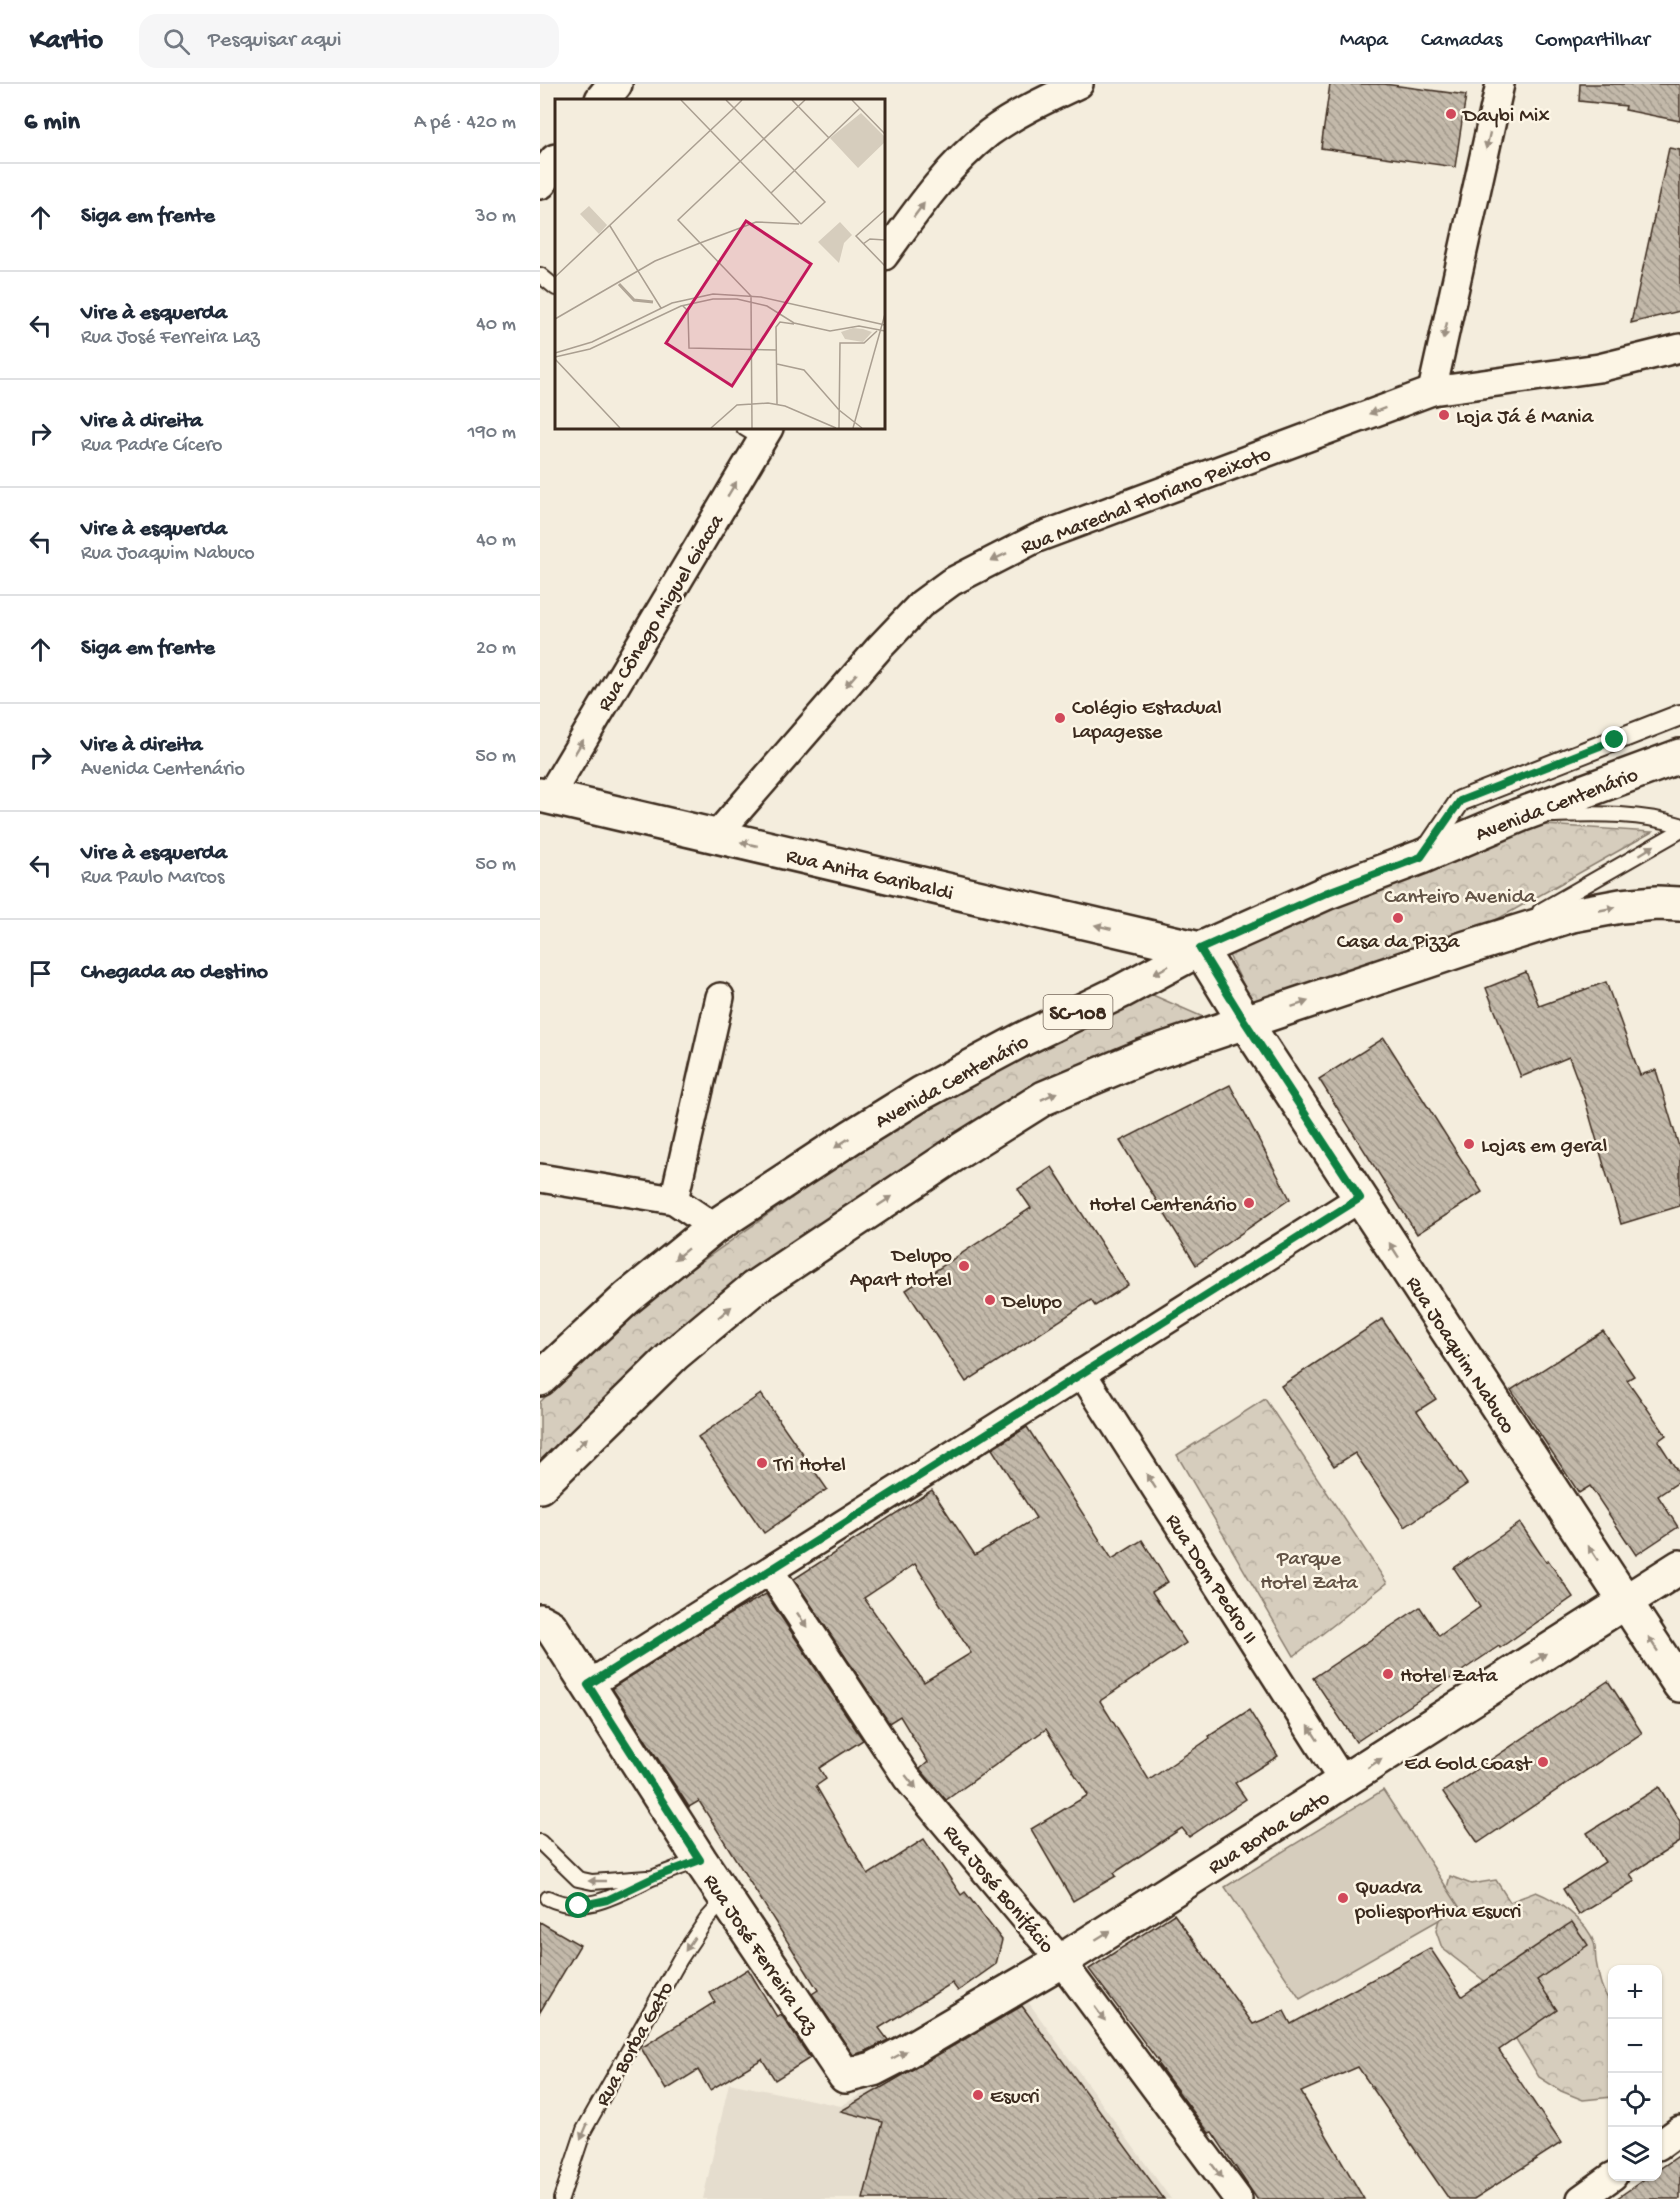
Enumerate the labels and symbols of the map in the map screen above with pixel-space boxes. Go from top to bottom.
inset map [555,99,885,429]
place label: Daybi Mix [1461,105,1549,130]
marker: Daybi Mix [1444,107,1458,121]
one-way arrow [1482,132,1492,150]
one-way arrow [913,202,925,218]
one-way arrow [1440,322,1449,341]
place label: Loja Já é Mania [1456,406,1595,431]
one-way arrow [1368,407,1386,417]
marker: Loja Já é Mania [1437,408,1451,422]
street label: Rua Marechal Floriano Peixoto [1018,443,1275,562]
one-way arrow [727,480,737,497]
street label: Rua Cônego Miguel Giacca [593,510,731,717]
one-way arrow [991,552,1008,561]
one-way arrow [845,672,858,688]
place label: Colégio Estadual Lapagesse [1072,697,1222,746]
marker: Colégio Estadual Lapagesse [1053,711,1067,725]
route end [1601,726,1627,752]
one-way arrow [573,739,584,755]
street label: Avenida Centenário [1472,764,1642,849]
one-way arrow [740,839,758,849]
street label: Rua Anita Garibaldi [783,845,955,908]
one-way arrow [1639,845,1655,856]
park label: Canteiro Avenida [1384,886,1537,911]
one-way arrow [1597,904,1616,913]
marker: Casa da Pizza [1391,911,1405,925]
one-way arrow [1093,921,1112,931]
place label: Casa da Pizza [1337,931,1461,956]
one-way arrow [1152,965,1169,975]
road number: SC-108 [1044,995,1112,1029]
one-way arrow [1292,998,1310,1008]
street label: Avenida Centenário [871,1030,1034,1136]
one-way arrow [1040,1092,1057,1101]
place label: Lojas em geral [1481,1135,1607,1160]
one-way arrow [834,1137,850,1149]
marker: Lojas em geral [1462,1137,1476,1151]
place label: Hotel Centenário [1089,1194,1237,1219]
one-way arrow [877,1196,893,1207]
marker: Hotel Centenário [1242,1196,1256,1210]
one-way arrow [1388,1242,1400,1258]
place label: Delupo Apart Hotel [850,1245,952,1294]
one-way arrow [674,1247,689,1260]
marker: Delupo Apart Hotel [957,1259,971,1273]
street label: Rua Joaquim Nabuco [1399,1273,1519,1439]
place label: Delupo [1000,1291,1062,1316]
marker: Delupo [983,1293,997,1307]
one-way arrow [717,1306,733,1319]
one-way arrow [573,1438,588,1451]
place label: Tri Hotel [773,1454,846,1479]
marker: Tri Hotel [755,1456,769,1470]
one-way arrow [1146,1473,1157,1489]
street label: Rua Dom Pedro II [1159,1510,1261,1650]
one-way arrow [1588,1545,1599,1561]
park label: Parque Hotel Zata [1260,1548,1359,1597]
one-way arrow [796,1612,807,1628]
one-way arrow [1647,1635,1658,1652]
one-way arrow [1530,1652,1547,1663]
place label: Hotel Zata [1400,1665,1499,1690]
marker: Hotel Zata [1381,1667,1395,1681]
one-way arrow [1307,1725,1318,1742]
place label: Ed Gold Coast [1404,1753,1533,1778]
marker: Ed Gold Coast [1536,1755,1550,1769]
one-way arrow [1366,1757,1382,1769]
one-way arrow [904,1774,917,1790]
street label: Rua Borba Gato [1204,1787,1335,1881]
street label: Rua José Bonifácio [936,1821,1058,1960]
street label: Rua José Ferreira Laz [696,1870,822,2040]
one-way arrow [587,1876,606,1886]
place label: Quadra poliesportiva Esucri [1354,1877,1521,1926]
marker: Quadra poliesportiva Esucri [1336,1891,1350,1905]
route start [565,1892,591,1918]
one-way arrow [1095,1929,1111,1940]
one-way arrow [685,1936,696,1952]
street label: Rua Borba Gato [592,1978,681,2111]
one-way arrow [1094,2007,1106,2022]
one-way arrow [891,2050,908,2060]
place label: Esucri [990,2086,1040,2111]
marker: Esucri [971,2088,985,2102]
one-way arrow [579,2123,589,2141]
one-way arrow [1210,2163,1222,2178]

